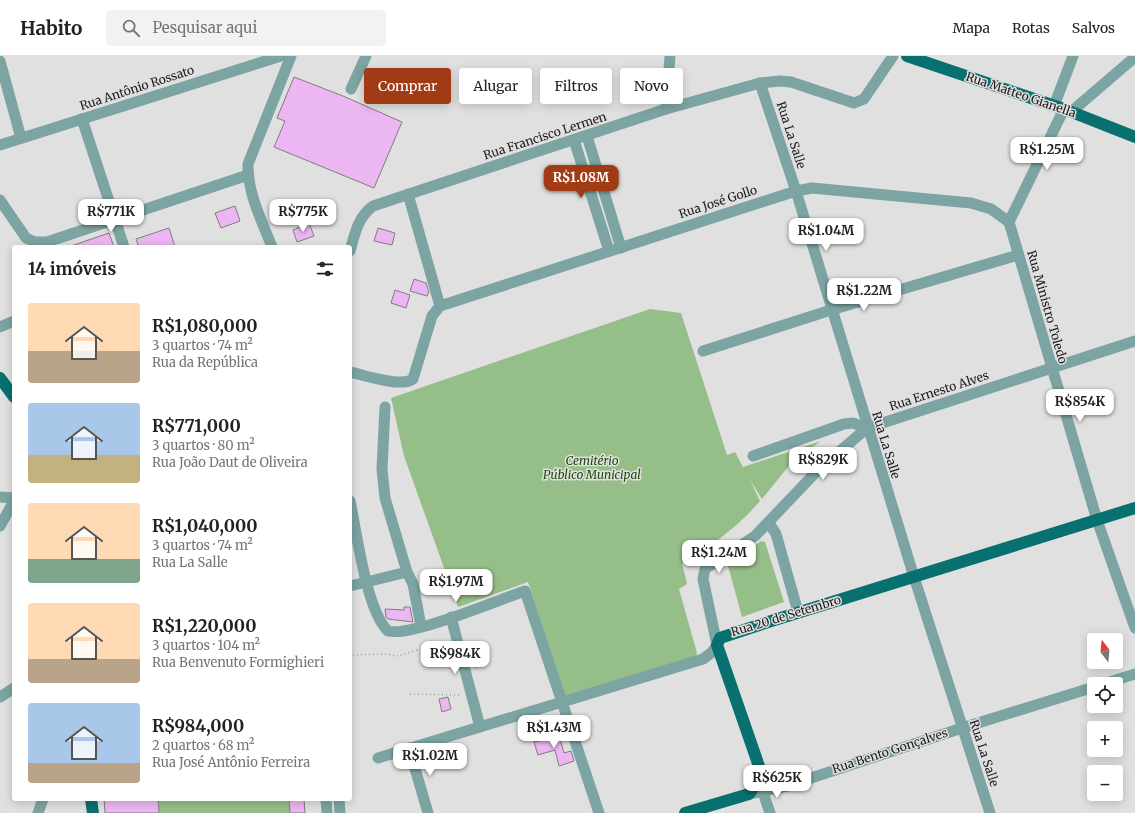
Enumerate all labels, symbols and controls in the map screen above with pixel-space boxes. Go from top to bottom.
search box [106,10,386,46]
text: Habito [20,16,82,40]
icon: search [120,17,142,39]
text: Pesquisar aqui [152,18,257,37]
text: Mapa [953,19,990,37]
text: Rotas [1012,19,1050,37]
text: Salvos [1072,19,1115,37]
street label: Rua Antônio Rossato [78,62,196,113]
chip: Comprar [364,68,451,104]
chip: Alugar [459,68,532,104]
chip: Filtros [540,68,612,104]
chip: Novo [620,68,683,104]
street label: Rua Matteo Gianella [964,69,1079,121]
street label: Rua La Salle [774,99,809,170]
street label: Rua Francisco Lermen [481,109,608,163]
pin: R$1.25M [1010,137,1084,171]
text: R$1.25M [1019,141,1075,158]
pin: R$1.08M [544,165,618,199]
text: R$1.08M [553,169,609,186]
street label: Rua José Gollo [677,182,759,221]
pin: R$771K [78,199,144,233]
pin: R$775K [270,199,336,233]
text: R$771K [87,203,135,220]
text: R$775K [278,203,328,220]
pin: R$1.04M [789,218,863,252]
text: R$1.04M [798,222,854,239]
street label: Rua Ministro Toledo [1024,248,1071,365]
text: 14 imóveis [28,258,116,280]
icon: filters [314,258,336,280]
pin: R$1.22M [827,278,901,312]
text: R$1.22M [836,282,892,299]
text: R$1,080,000 [152,315,258,337]
icon: home [60,319,108,367]
text: 3 quartos · 74 m² [152,337,253,354]
text: Rua da República [152,354,258,371]
street label: Rua Ernesto Alves [887,367,991,414]
pin: R$854K [1047,389,1113,423]
text: R$854K [1055,393,1105,410]
street label: Rua La Salle [869,409,904,480]
text: R$771,000 [152,415,241,437]
icon: home [60,419,108,467]
text: 3 quartos · 80 m² [152,437,255,454]
pin: R$829K [790,447,856,481]
text: R$829K [798,451,848,468]
park label: Cemitério Público Municipal [543,453,641,482]
text: Rua João Daut de Oliveira [152,454,308,471]
text: R$1,040,000 [152,515,258,537]
icon: home [60,519,108,567]
text: 3 quartos · 74 m² [152,537,253,554]
pin: R$1.24M [682,540,756,574]
text: R$1.24M [691,544,747,561]
text: Rua La Salle [152,554,227,571]
pin: R$1.97M [419,569,493,603]
text: R$1.97M [429,573,483,590]
street label: Rua 20 de Setembro [729,592,843,639]
text: R$1,220,000 [152,615,256,637]
icon: home [60,619,108,667]
north arrow [1087,633,1123,669]
map controls [1087,633,1123,801]
text: 3 quartos · 104 m² [152,637,260,654]
pin: R$984K [422,641,488,675]
text: R$984K [430,645,480,662]
text: Rua Benvenuto Formighieri [152,654,324,671]
button: locate [1087,677,1123,713]
text: R$984,000 [152,715,244,737]
pin: R$1.43M [517,715,591,749]
street label: Rua La Salle [967,717,1002,788]
icon: home [60,719,108,767]
text: R$1.43M [527,719,581,736]
button: + [1087,721,1123,757]
street label: Rua Bento Gonçalves [830,725,950,776]
text: 2 quartos · 68 m² [152,737,254,754]
pin: R$1.02M [393,743,467,777]
text: R$1.02M [402,747,458,764]
text: Rua José Antônio Ferreira [152,754,310,771]
pin: R$625K [744,765,810,799]
button: − [1087,765,1123,801]
text: R$625K [752,769,802,786]

